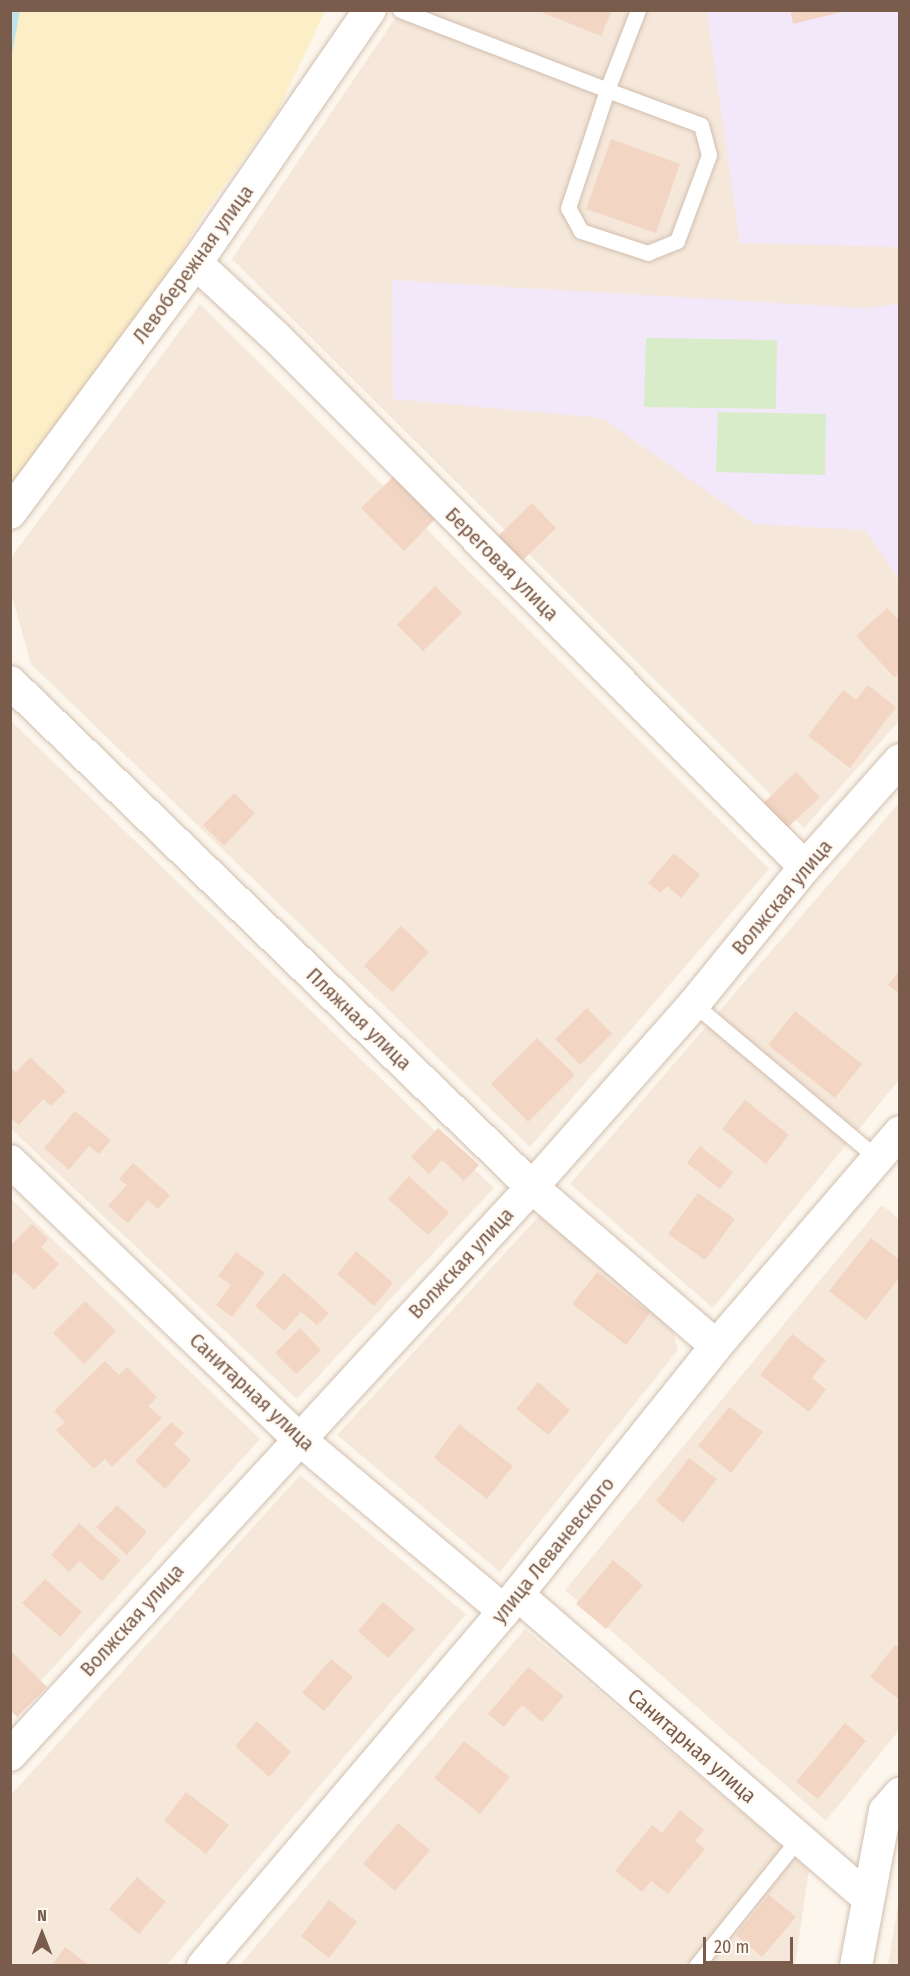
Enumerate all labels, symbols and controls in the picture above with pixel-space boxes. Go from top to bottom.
street label: Левобережная улица [127,180,259,348]
street label: Береговая улица [440,502,564,626]
street label: Волжская улица [726,834,838,960]
street label: Пляжная улица [301,962,417,1076]
street label: Волжская улица [403,1202,519,1324]
street label: Санитарная улица [184,1328,320,1456]
street label: улица Леваневского [486,1472,620,1628]
street label: Волжская улица [75,1558,189,1682]
street label: Санитарная улица [623,1683,761,1809]
north arrow [12,1904,72,1964]
text: N [37,1906,47,1925]
scale bar [706,1925,796,1963]
text: 20 m [714,1936,749,1958]

